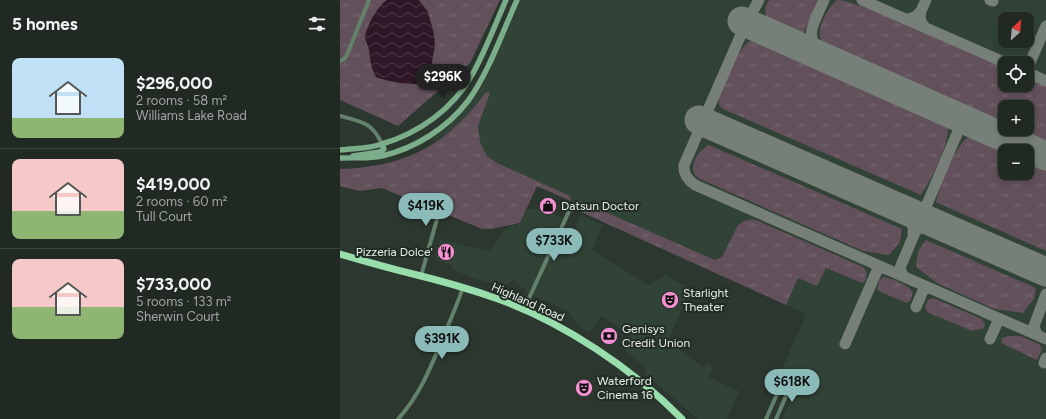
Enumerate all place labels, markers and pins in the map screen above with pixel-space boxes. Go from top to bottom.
pin: $296K [415,64,471,98]
pin: $419K [398,193,454,227]
shop icon: Datsun Doctor [538,196,558,216]
place label: Datsun Doctor [561,199,639,213]
pin: $733K [526,228,582,262]
restaurant icon: Pizzeria Dolce' [436,242,456,262]
place label: Pizzeria Dolce' [356,245,433,259]
place label: Starlight Theater [683,286,729,314]
theatre icon: Starlight Theater [660,290,680,310]
place label: Genisys Credit Union [622,322,691,350]
pin: $391K [414,326,470,360]
bank icon: Genisys Credit Union [599,326,619,346]
pin: $618K [764,369,820,403]
place label: Waterford Cinema 16 [597,374,653,402]
theatre icon: Waterford Cinema 16 [574,378,594,398]

